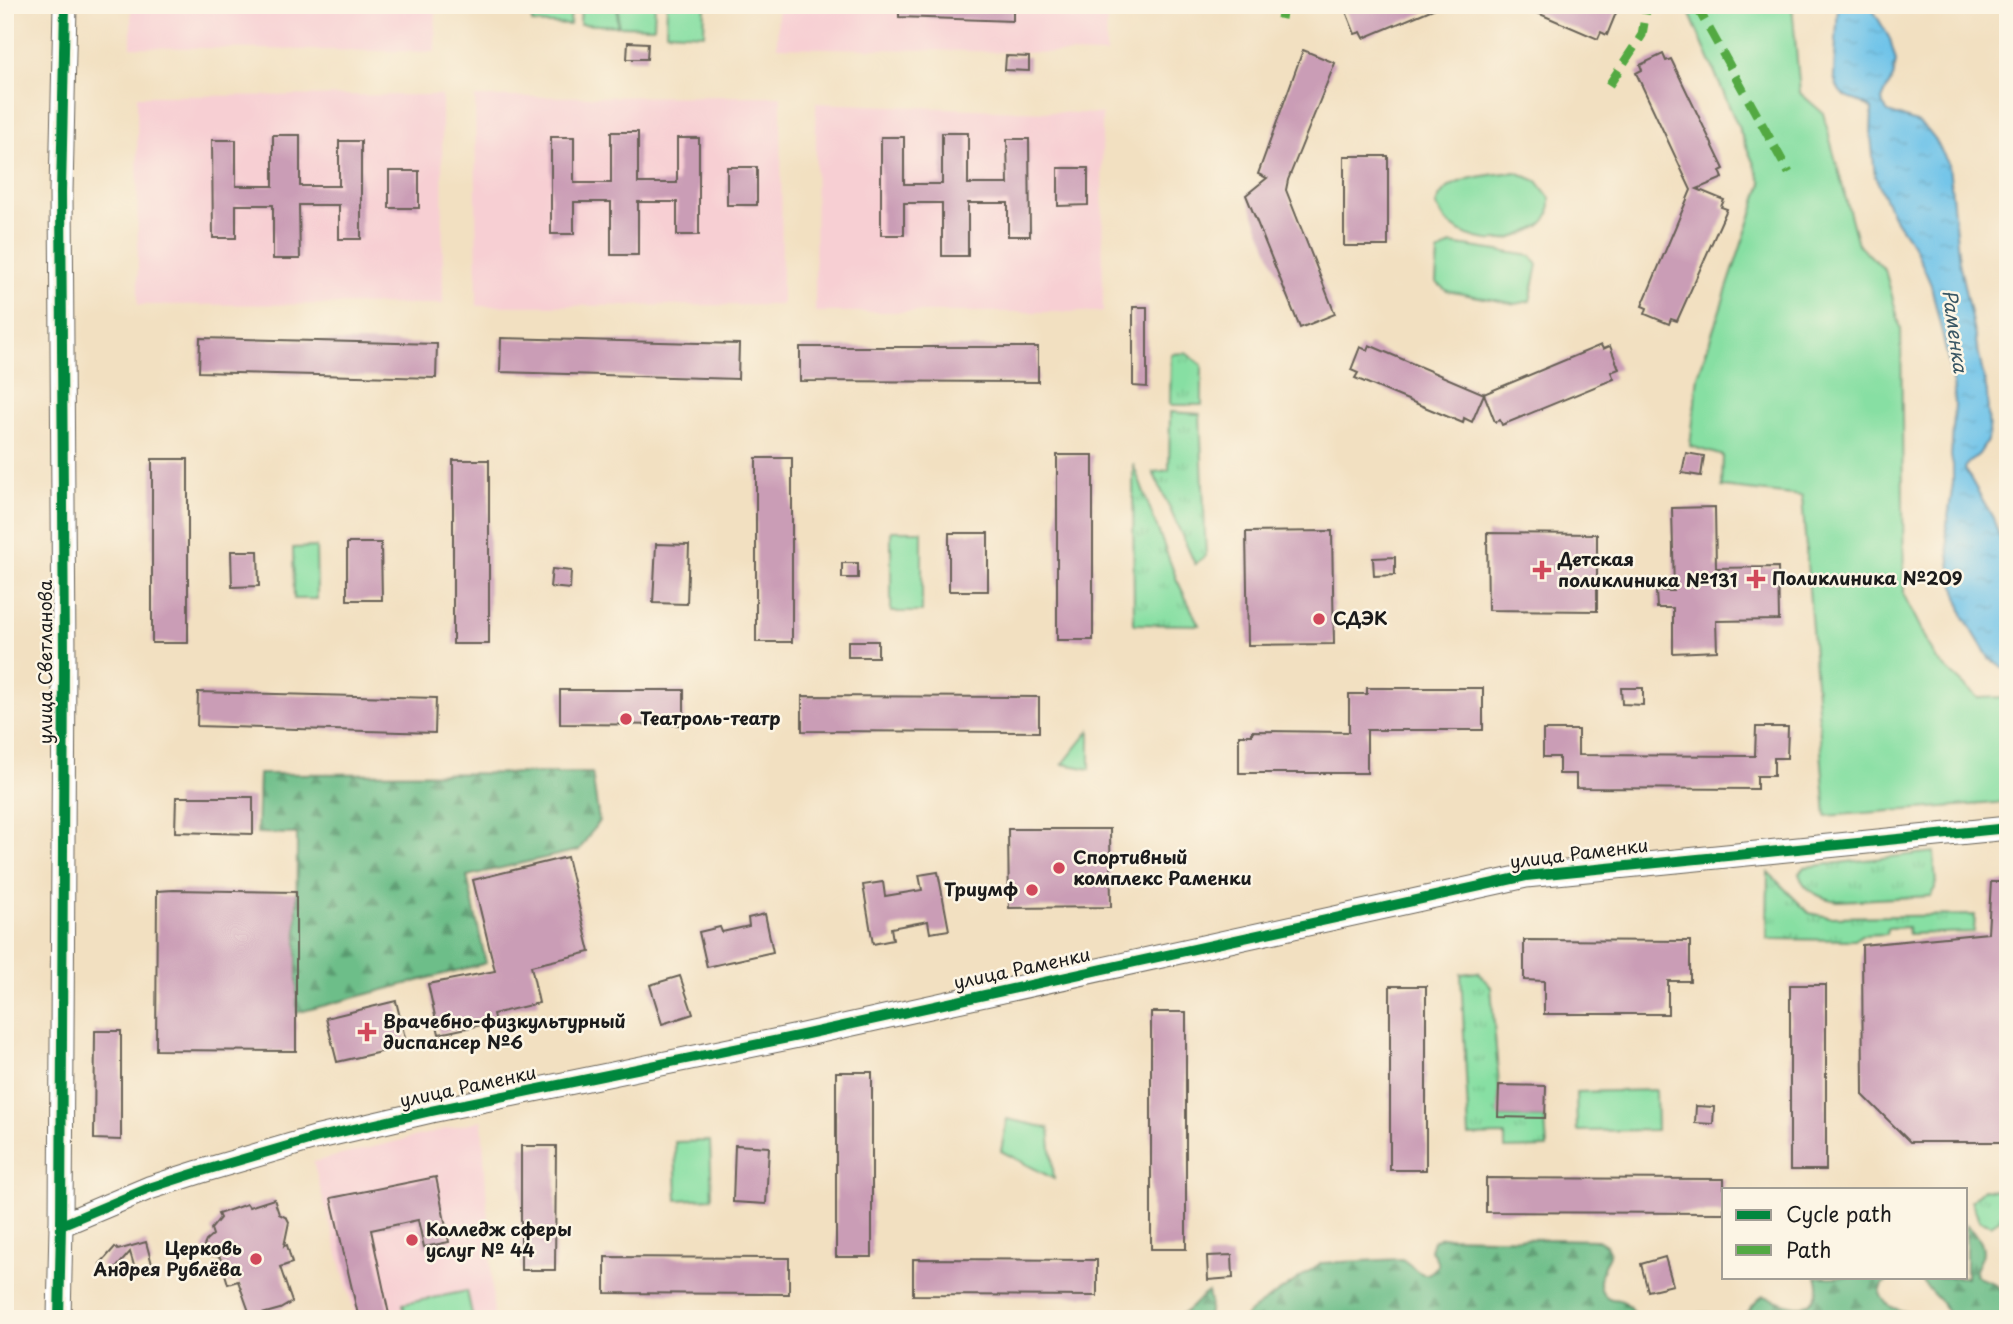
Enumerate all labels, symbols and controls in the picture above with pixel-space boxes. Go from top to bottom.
water label: Раменка [1936,287,1976,376]
place label: Детская поликлиника №131 [1557,545,1738,593]
marker: Детская поликлиника №131 [1532,560,1552,580]
place label: Поликлиника №209 [1772,564,1963,591]
marker: Поликлиника №209 [1746,569,1766,589]
street label: улица Светланова [31,579,58,744]
place label: СДЭК [1333,604,1388,631]
marker: СДЭК [1311,611,1327,627]
place label: Театроль-театр [640,704,781,731]
marker: Театроль-театр [618,711,634,727]
street label: улица Раменки [1508,831,1649,874]
place label: Спортивный комплекс Раменки [1073,843,1252,891]
marker: Спортивный комплекс Раменки [1051,860,1067,876]
place label: Триумф [944,875,1018,902]
marker: Триумф [1024,882,1040,898]
street label: улица Раменки [951,940,1092,995]
place label: Врачебно-физкультурный диспансер №6 [383,1007,626,1055]
marker: Врачебно-физкультурный диспансер №6 [357,1022,377,1042]
street label: улица Раменки [397,1058,538,1113]
legend [1722,1188,1968,1278]
text: Cycle path [1786,1197,1892,1229]
place label: Колледж сферы услуг № 44 [426,1215,572,1263]
marker: Колледж сферы услуг № 44 [404,1232,420,1248]
text: Path [1786,1233,1831,1265]
place label: Церковь Андрея Рублёва [93,1234,242,1282]
marker: Церковь Андрея Рублёва [248,1251,264,1267]

